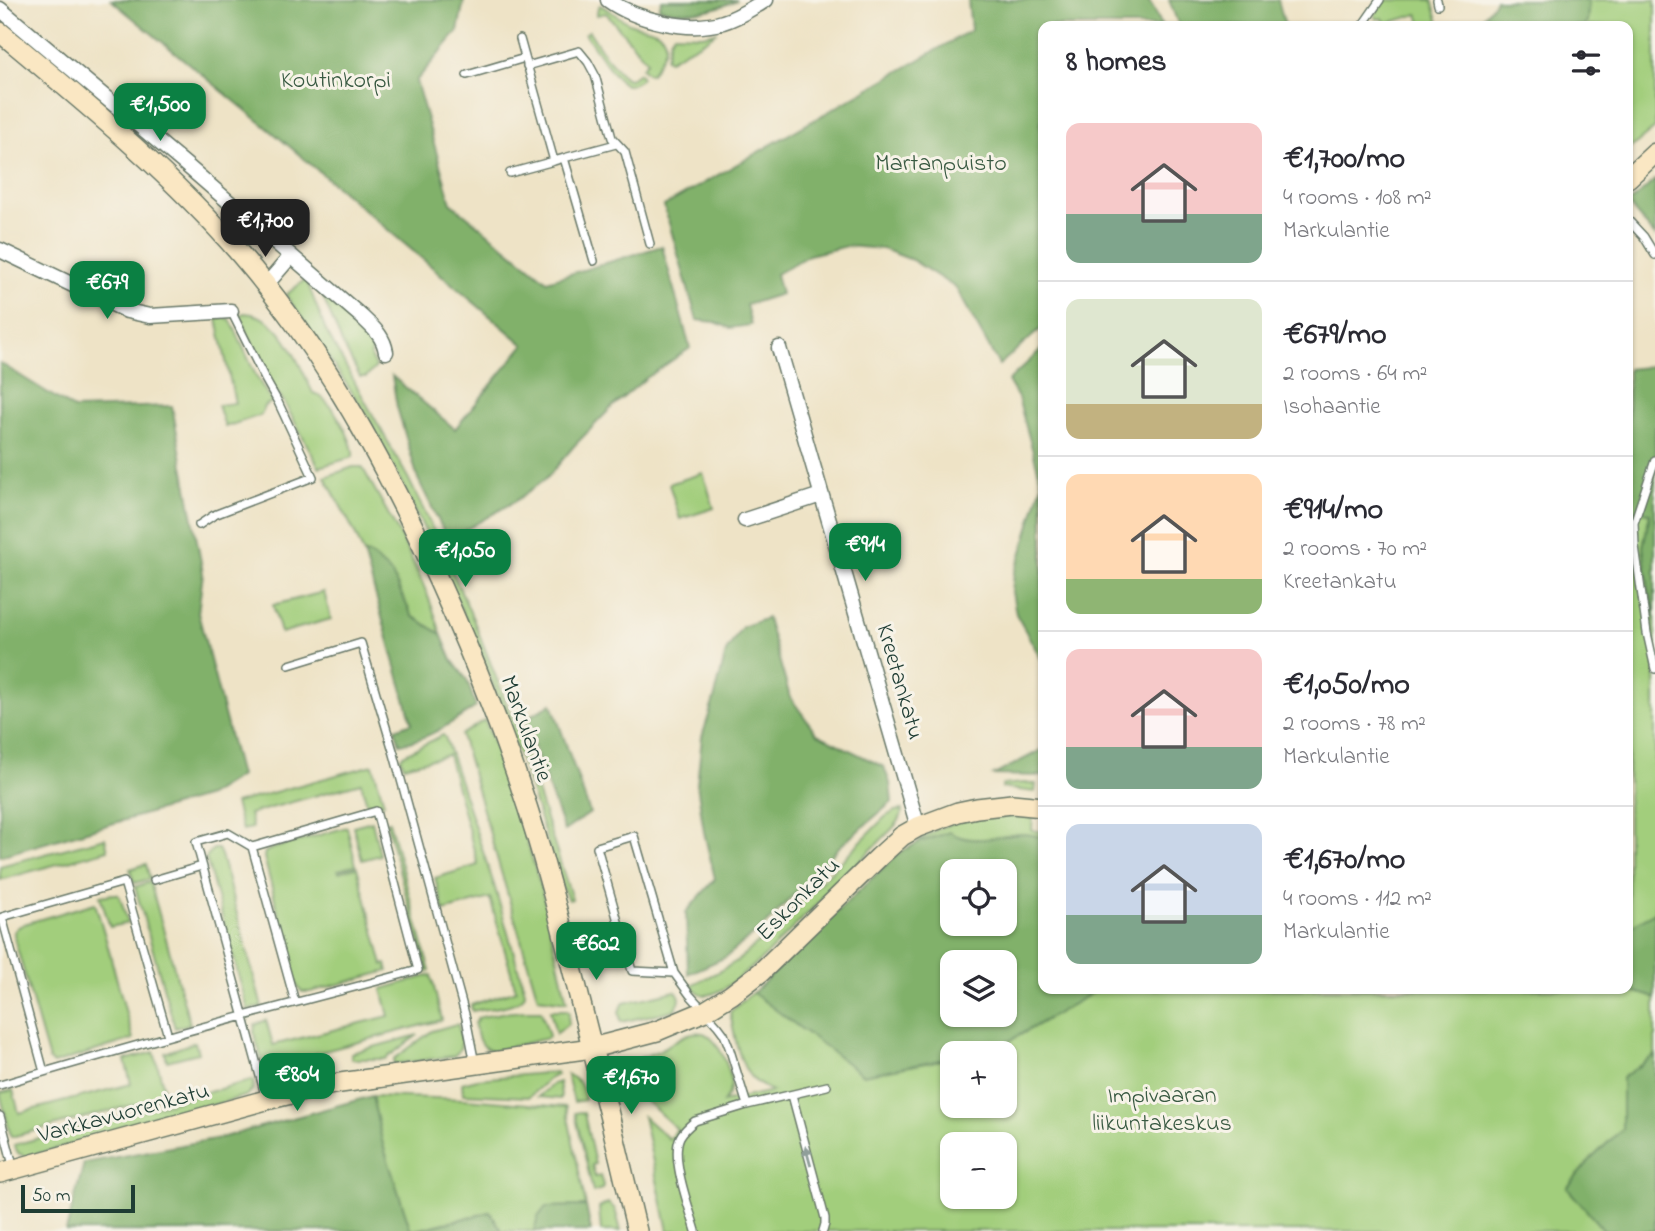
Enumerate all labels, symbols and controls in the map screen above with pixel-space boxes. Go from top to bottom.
text: 8 homes [1066,41,1167,85]
icon: filters [1567,44,1605,82]
park label: Koutinkorpi [281,64,391,99]
pin: €1,500 [103,83,217,143]
text: €1,500 [130,89,190,122]
text: €1,700/mo [1283,138,1405,182]
park label: Martanpuisto [875,147,1007,182]
icon: home [1122,151,1206,235]
text: 4 rooms · 108 m² [1283,182,1432,215]
pin: €1,700 [208,200,322,259]
text: €1,700 [237,205,293,238]
text: Markulantie [1283,215,1389,248]
pin: €679 [66,262,148,321]
text: €679 [86,267,128,300]
text: €679/mo [1283,314,1387,358]
icon: home [1122,327,1206,411]
text: 2 rooms · 64 m² [1283,358,1427,391]
text: Isohaantie [1283,391,1381,424]
text: €914/mo [1283,489,1383,533]
icon: home [1122,502,1206,586]
pin: €914 [824,524,906,583]
text: €914 [845,529,885,562]
pin: €1,050 [408,530,522,589]
text: 2 rooms · 70 m² [1283,533,1427,566]
text: €1,050 [435,535,495,568]
text: Kreetankatu [1283,566,1397,599]
street label: Kreetankatu [866,620,932,744]
text: €1,050/mo [1283,664,1410,708]
street label: Markulantie [490,671,561,787]
icon: home [1122,677,1206,761]
text: 2 rooms · 78 m² [1283,708,1426,741]
text: Markulantie [1283,741,1389,774]
text: €1,670/mo [1283,839,1405,883]
street label: Eskonkatu [749,850,849,950]
icon: home [1122,852,1206,936]
map controls [940,859,1017,1209]
button: locate [940,859,1017,936]
text: 4 rooms · 112 m² [1283,883,1432,916]
text: Markulantie [1283,916,1389,949]
pin: €602 [555,922,637,982]
text: €602 [572,928,620,961]
button: layers [940,950,1017,1027]
button: + [940,1041,1017,1118]
pin: €804 [256,1054,338,1113]
pin: €1,670 [574,1056,688,1116]
text: €804 [275,1059,319,1092]
text: €1,670 [603,1062,659,1095]
street label: Varkkavuorenkatu [33,1074,214,1154]
park label: Impivaaran liikuntakeskus [1092,1079,1232,1142]
button: − [940,1132,1017,1209]
one-way arrow [802,1145,813,1167]
scale bar [21,1182,135,1214]
text: 50 m [32,1183,71,1210]

